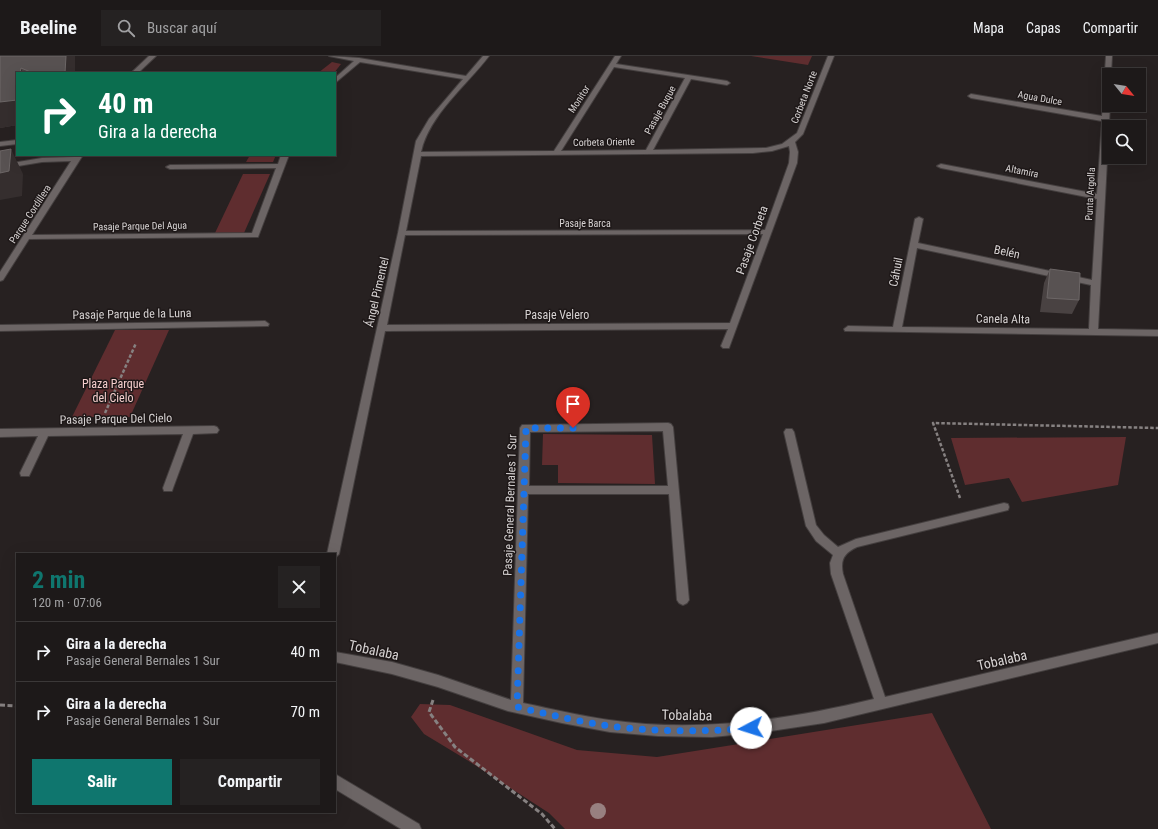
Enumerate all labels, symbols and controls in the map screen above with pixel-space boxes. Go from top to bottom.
search box [101,10,381,46]
text: Beeline [20,16,77,39]
icon: search [115,17,137,39]
text: Buscar aquí [147,19,217,37]
text: Mapa [973,20,1004,36]
text: Capas [1026,20,1061,36]
text: Compartir [1083,20,1138,36]
north arrow [1102,68,1146,112]
map controls [1102,68,1146,164]
street label: Corbeta Norte [789,69,819,125]
street label: Monitor [566,83,592,115]
street label: Pasaje Buque [642,84,678,136]
text: 40 m [98,87,154,120]
icon: right [32,88,84,140]
street label: Agua Dulce [1017,89,1063,107]
button: search [1102,120,1146,164]
text: Gira a la derecha [98,121,217,142]
street label: Corbeta Oriente [573,136,635,148]
street label: Altamira [1005,162,1040,180]
street label: Punta Argolla [1083,167,1097,221]
street label: Parque Cordillera [7,182,53,245]
street label: Pasaje Corbeta [733,204,771,276]
street label: Pasaje Barca [559,218,611,229]
street label: Pasaje Parque Del Agua [93,220,187,232]
street label: Belén [993,242,1022,262]
street label: Ángel Pimentel [361,255,392,328]
street label: Cáhuil [886,256,906,288]
street label: Pasaje Parque de la Luna [72,306,192,322]
street label: Pasaje Velero [525,308,589,322]
street label: Canela Alta [976,312,1030,326]
park label: Plaza Parque del Cielo [82,377,144,405]
pin [556,387,590,428]
icon: arrive [562,393,584,415]
street label: Pasaje Parque Del Cielo [60,411,172,427]
street label: Pasaje General Bernales 1 Sur [501,434,519,576]
text: 2 min [32,566,85,594]
button: close [278,566,320,608]
text: 120 m · 07:06 [32,595,102,610]
text: Gira a la derecha [66,635,167,653]
street label: Tobalaba [348,637,400,663]
icon: right [32,641,54,663]
text: 40 m [290,643,320,661]
street label: Tobalaba [975,646,1029,674]
text: Pasaje General Bernales 1 Sur [66,653,220,668]
text: Gira a la derecha [66,695,167,713]
icon: right [32,701,54,723]
text: 70 m [290,703,320,721]
street label: Tobalaba [661,707,713,723]
position arrow [730,707,772,749]
text: Pasaje General Bernales 1 Sur [66,713,220,728]
button: Salir [32,759,172,805]
button: Compartir [180,759,320,805]

